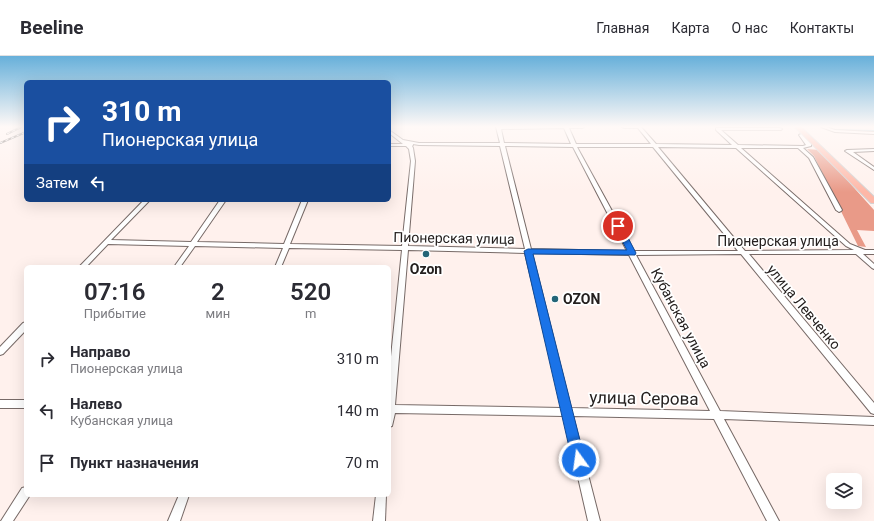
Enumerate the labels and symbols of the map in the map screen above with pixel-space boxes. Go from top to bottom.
pin [601,209,635,243]
street label: Пионерская улица [393,229,515,247]
street label: Пионерская улица [717,233,839,249]
marker: Ozon [421,249,431,259]
place label: Ozon [410,261,442,277]
street label: улица Левченко [764,261,844,353]
street label: Кубанская улица [648,265,714,371]
place label: OZON [563,291,600,307]
marker: OZON [550,294,560,304]
street label: улица Серова [589,387,699,409]
position arrow [558,439,600,481]

